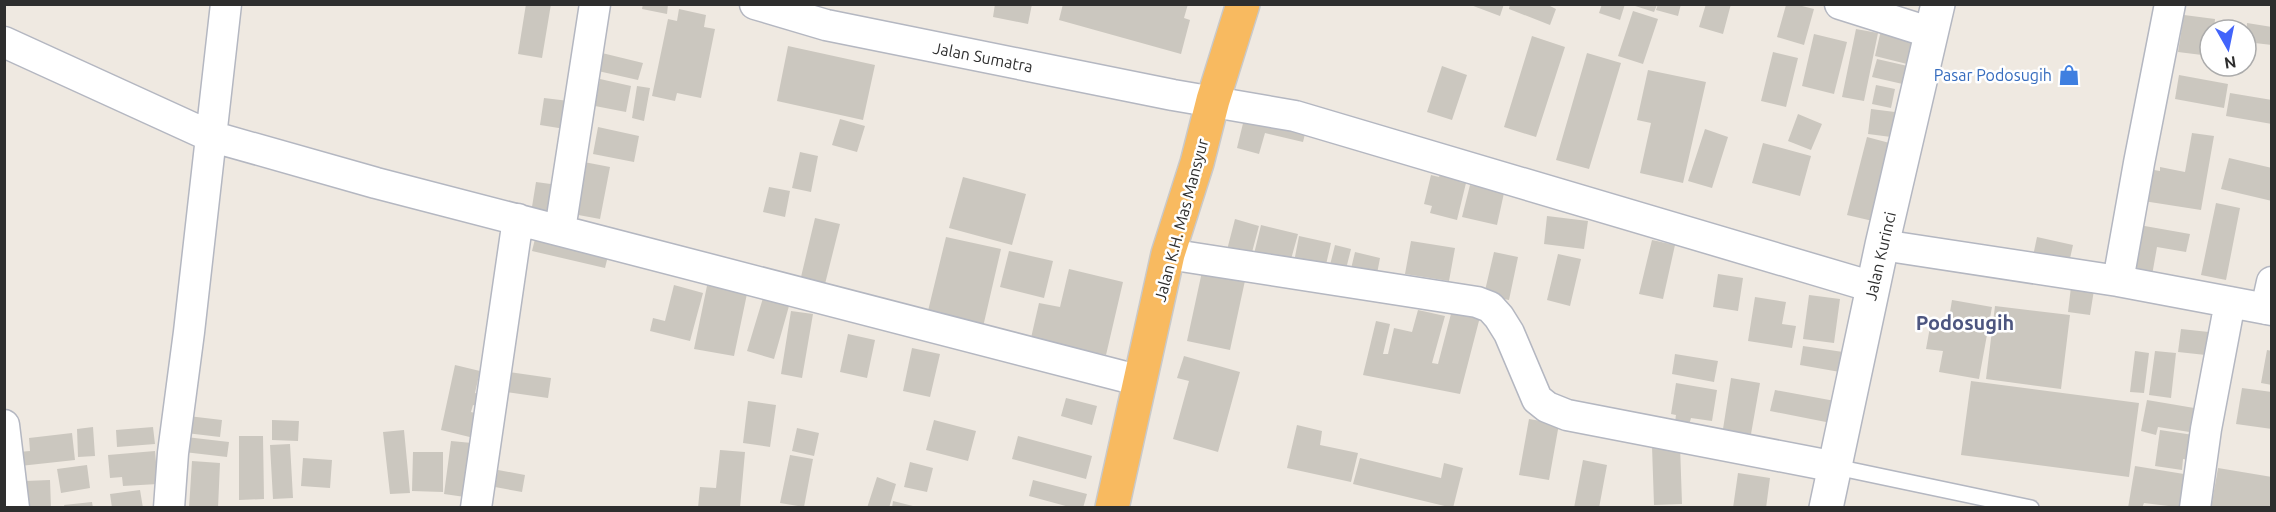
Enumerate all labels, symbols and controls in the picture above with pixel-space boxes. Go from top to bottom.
north arrow [2198,18,2258,78]
street label: Jalan Sumatra [931,38,1035,76]
text: N [2223,53,2238,73]
shop icon: Pasar Podosugih [2057,63,2081,87]
place label: Pasar Podosugih [1934,66,2052,84]
street label: Jalan K.H. Mas Mansyur [1151,137,1211,303]
street label: Jalan Kurinci [1861,210,1899,302]
district label: Podosugih [1916,311,2014,334]

